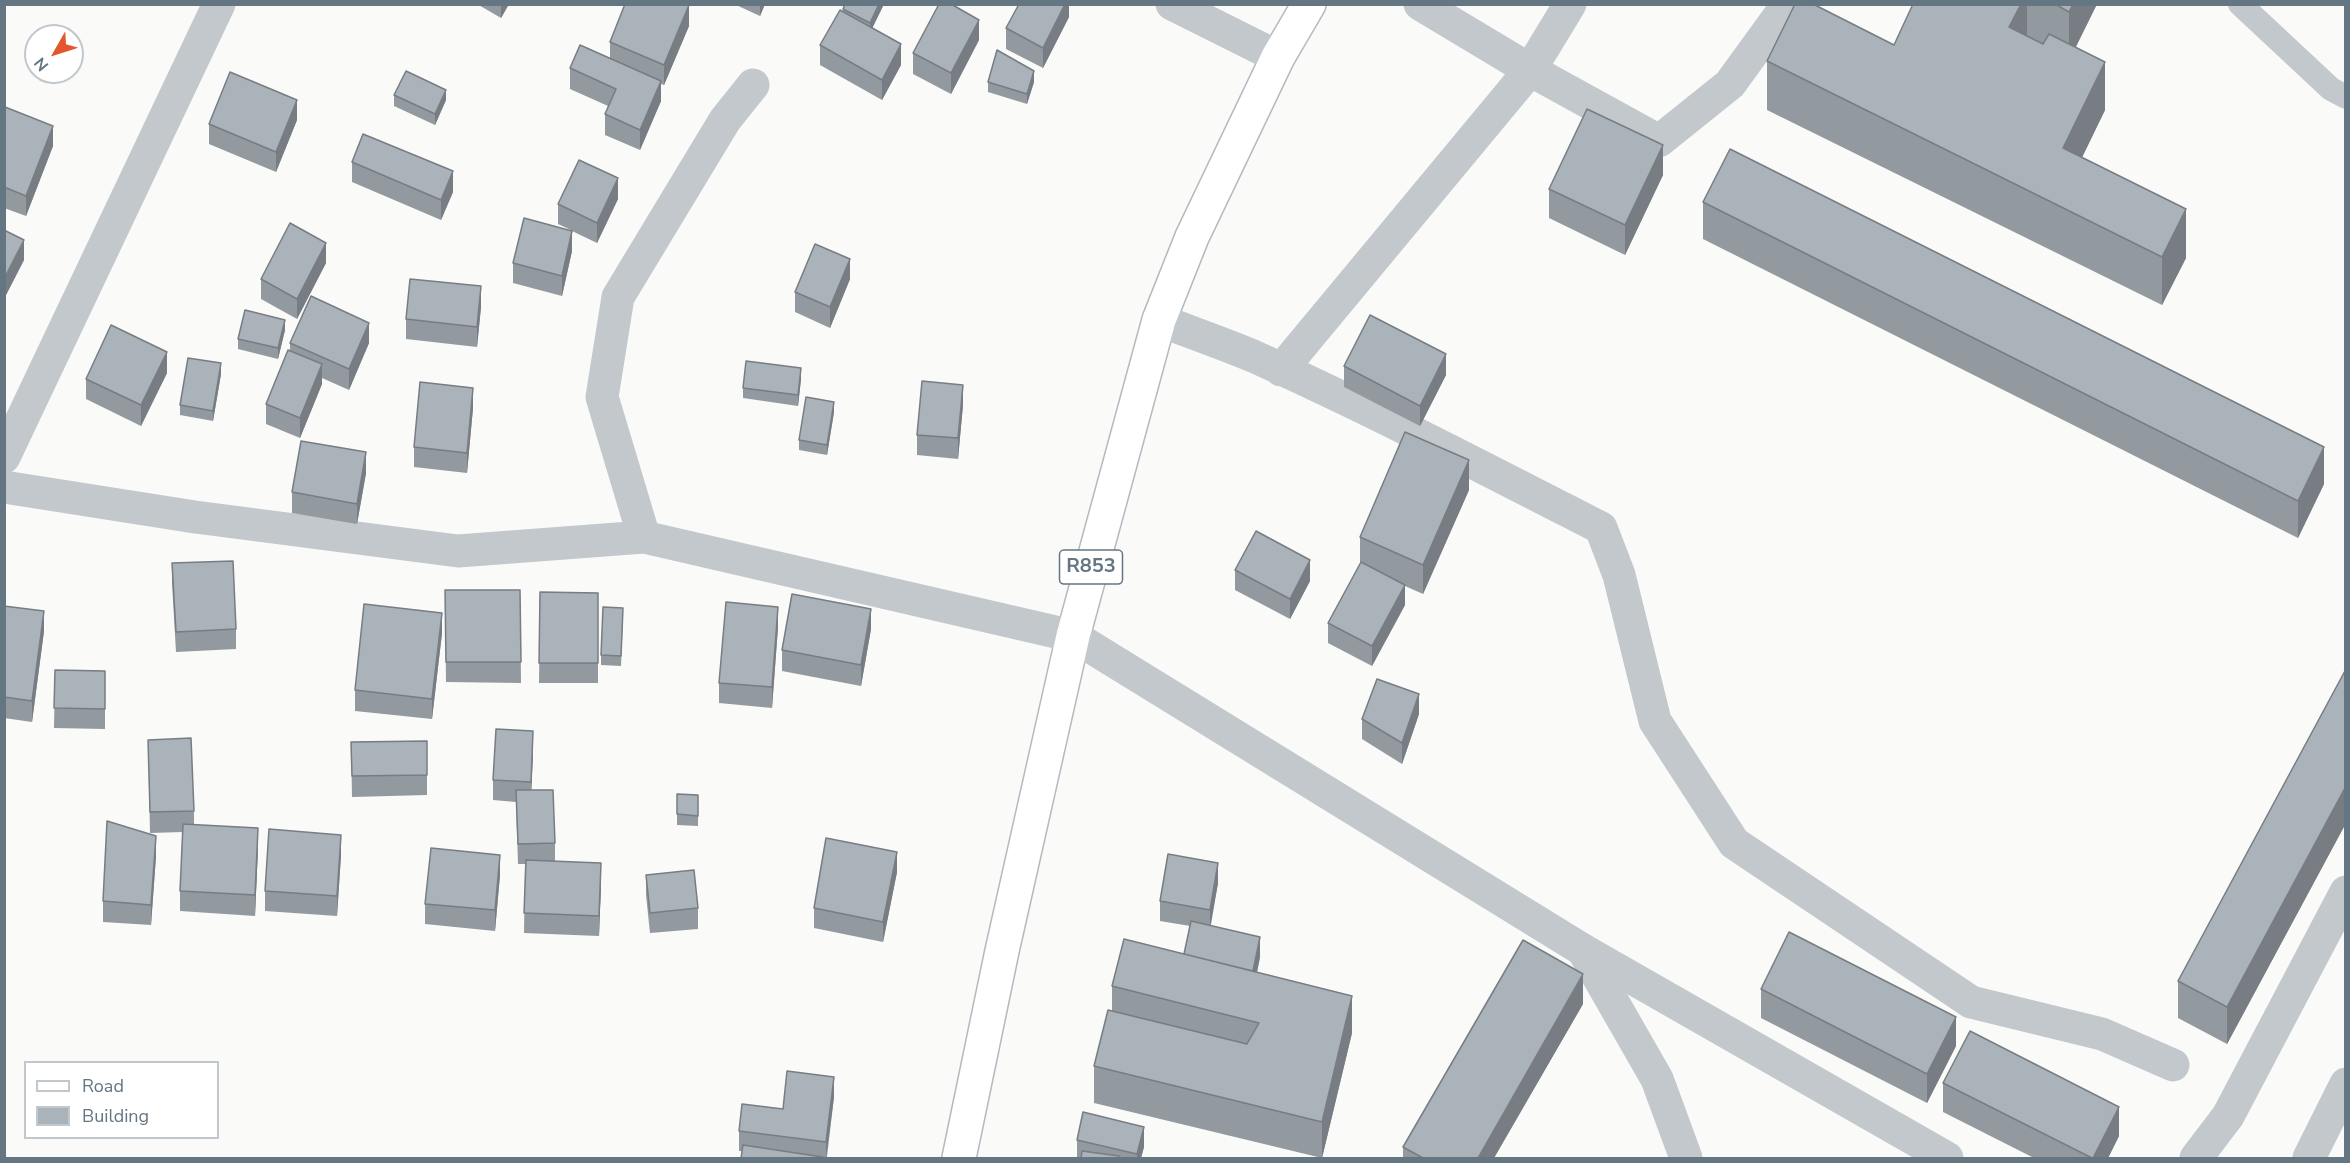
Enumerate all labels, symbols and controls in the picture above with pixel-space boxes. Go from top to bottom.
north arrow [24,24,84,84]
text: N [29,52,54,76]
road number: R853 [1060,550,1122,584]
legend [24,1061,219,1139]
text: Road [82,1074,124,1098]
text: Building [82,1104,149,1128]

